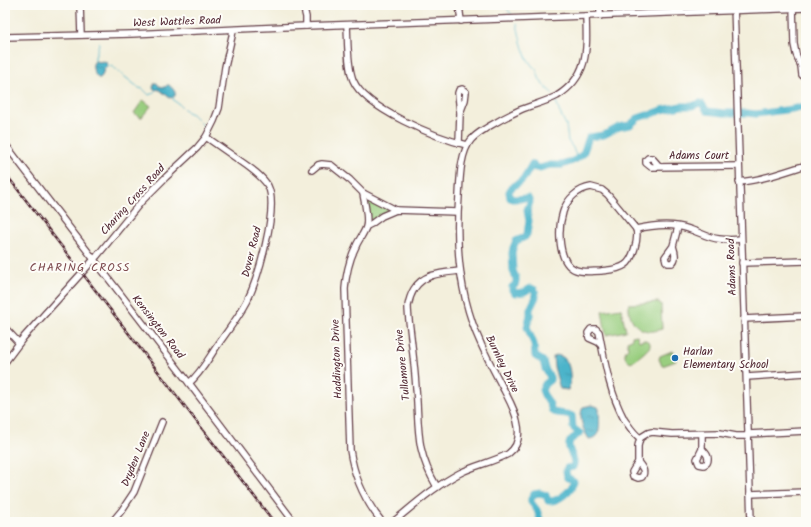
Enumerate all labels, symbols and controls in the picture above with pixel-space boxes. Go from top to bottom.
street label: West Wattles Road [133,11,222,33]
street label: Adams Court [669,147,730,165]
street label: Charing Cross Road [96,160,170,240]
street label: Dover Road [237,224,267,279]
street label: Adams Road [722,238,742,296]
district label: CHARING CROSS [30,258,130,277]
street label: Kensington Road [127,291,189,363]
street label: Haddington Drive [327,319,347,399]
street label: Tullamore Drive [390,329,416,401]
street label: Burnley Drive [480,332,524,396]
place label: Harlan Elementary School [683,343,769,374]
marker: Harlan Elementary School [670,353,680,363]
street label: Dryden Lane [117,428,155,490]

